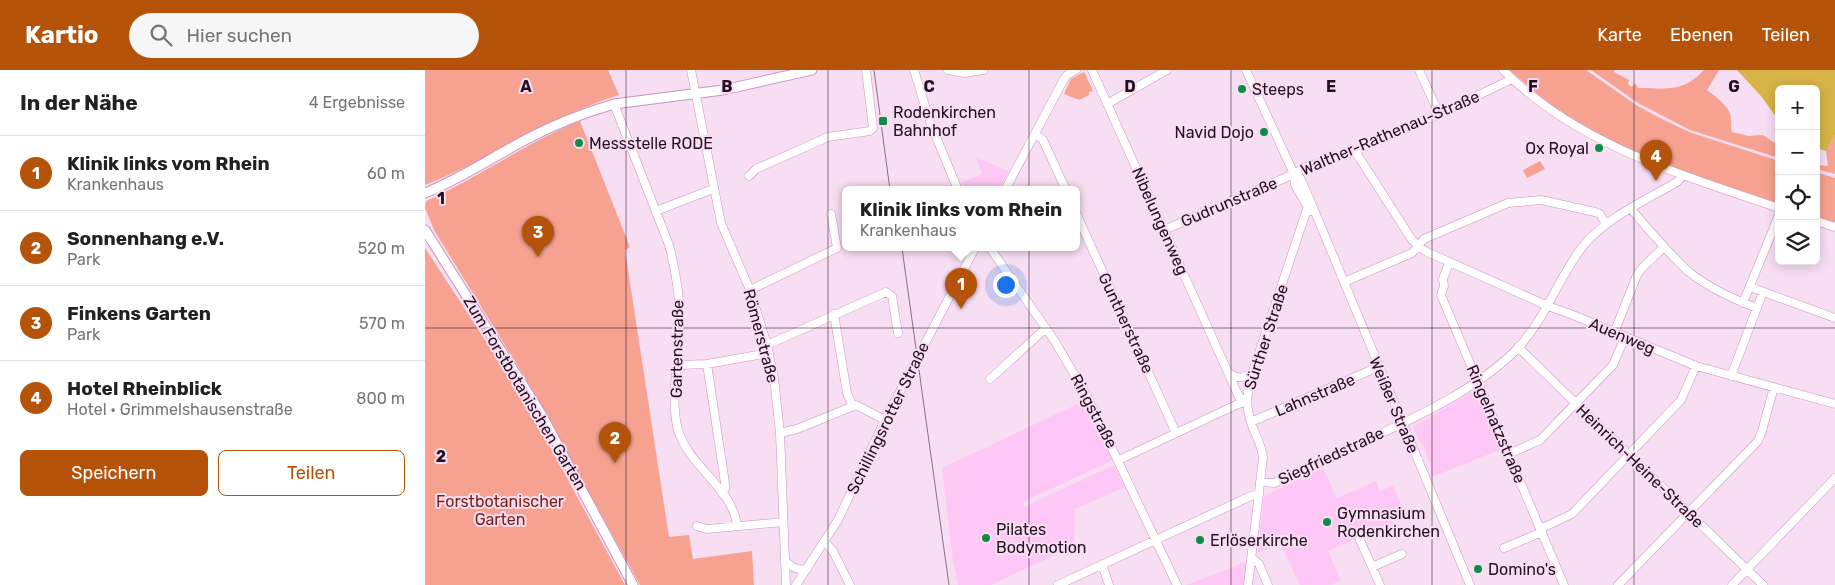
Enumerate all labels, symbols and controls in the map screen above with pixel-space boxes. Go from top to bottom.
search box [129,13,479,58]
text: Kartio [25,21,99,49]
icon: search [147,21,175,49]
text: Hier suchen [187,24,292,47]
text: Karte [1597,24,1642,46]
text: Ebenen [1670,24,1734,46]
text: Teilen [1762,24,1810,46]
text: A [520,77,532,96]
text: B [721,77,733,96]
text: C [923,77,935,96]
text: D [1124,77,1136,96]
text: E [1326,77,1336,96]
text: F [1528,77,1538,96]
text: G [1728,77,1740,96]
place label: Steeps [1252,80,1304,99]
marker: Steeps [1236,83,1248,95]
map controls [1775,85,1820,265]
button: + [1775,85,1820,130]
street label: Walther-Rathenau-Straße [1298,87,1482,179]
text: In der Nähe [20,90,138,115]
text: 4 Ergebnisse [309,93,405,112]
place label: Rodenkirchen Bahnhof [893,103,996,140]
marker: Rodenkirchen Bahnhof [877,115,889,127]
place label: Navid Dojo [1175,123,1254,142]
marker: Navid Dojo [1258,126,1270,138]
button: − [1775,130,1820,175]
place label: Messstelle RODE [589,134,713,153]
marker: Messstelle RODE [573,137,585,149]
place label: Ox Royal [1525,139,1589,158]
pin: 4 [1640,140,1672,181]
marker: Ox Royal [1593,142,1605,154]
text: Klinik links vom Rhein [67,152,270,175]
text: 1 [32,164,40,183]
text: 60 m [367,164,405,183]
street label: Nibelungenweg [1128,164,1192,278]
street label: Gudrunstraße [1178,173,1280,231]
text: Krankenhaus [67,175,164,194]
button: locate [1775,175,1820,220]
popup [842,186,1080,251]
text: 1 [437,189,445,208]
text: Klinik links vom Rhein [860,198,1062,221]
pin: 3 [522,216,554,257]
button: layers [1775,220,1820,265]
text: Krankenhaus [860,221,957,240]
text: Sonnenhang e.V. [67,227,224,250]
text: 2 [31,239,41,258]
text: 520 m [358,239,405,258]
text: Park [67,250,100,269]
pin: 1 [945,268,977,309]
street label: Guntherstraße [1094,270,1158,376]
your location [993,272,1019,298]
street label: Sürther Straße [1240,282,1292,392]
street label: Römerstraße [739,287,783,385]
street label: Zum Forstbotanischen Garten [459,292,591,494]
street label: Gartenstraße [667,300,687,398]
text: Finkens Garten [67,302,211,325]
text: 3 [31,314,41,333]
text: 570 m [359,314,405,333]
street label: Auenweg [1586,314,1658,358]
text: Park [67,325,100,344]
street label: Schillingsrotter Straße [843,339,933,497]
street label: Weißer Straße [1365,354,1423,456]
street label: Ringelnatzstraße [1462,362,1530,486]
street label: Lahnstraße [1272,370,1358,420]
street label: Ringstraße [1067,371,1121,451]
text: Hotel Rheinblick [67,377,222,400]
text: 4 [31,389,41,408]
text: 800 m [356,389,405,408]
text: Hotel · Grimmelshausenstraße [67,400,293,419]
street label: Heinrich-Heine-Straße [1572,400,1708,532]
pin: 2 [599,422,631,463]
street label: Siegfriedstraße [1275,423,1387,489]
text: 2 [436,447,446,466]
button: Speichern [20,450,208,496]
button: Teilen [218,450,405,496]
park label: Forstbotanischer Garten [436,492,564,529]
place label: Gymnasium Rodenkirchen [1337,504,1440,541]
marker: Gymnasium Rodenkirchen [1321,516,1333,528]
place label: Pilates Bodymotion [996,520,1087,557]
place label: Erlöserkirche [1210,531,1308,550]
marker: Pilates Bodymotion [980,532,992,544]
marker: Erlöserkirche [1194,534,1206,546]
place label: Domino's [1488,560,1556,579]
marker: Domino's [1472,563,1484,575]

